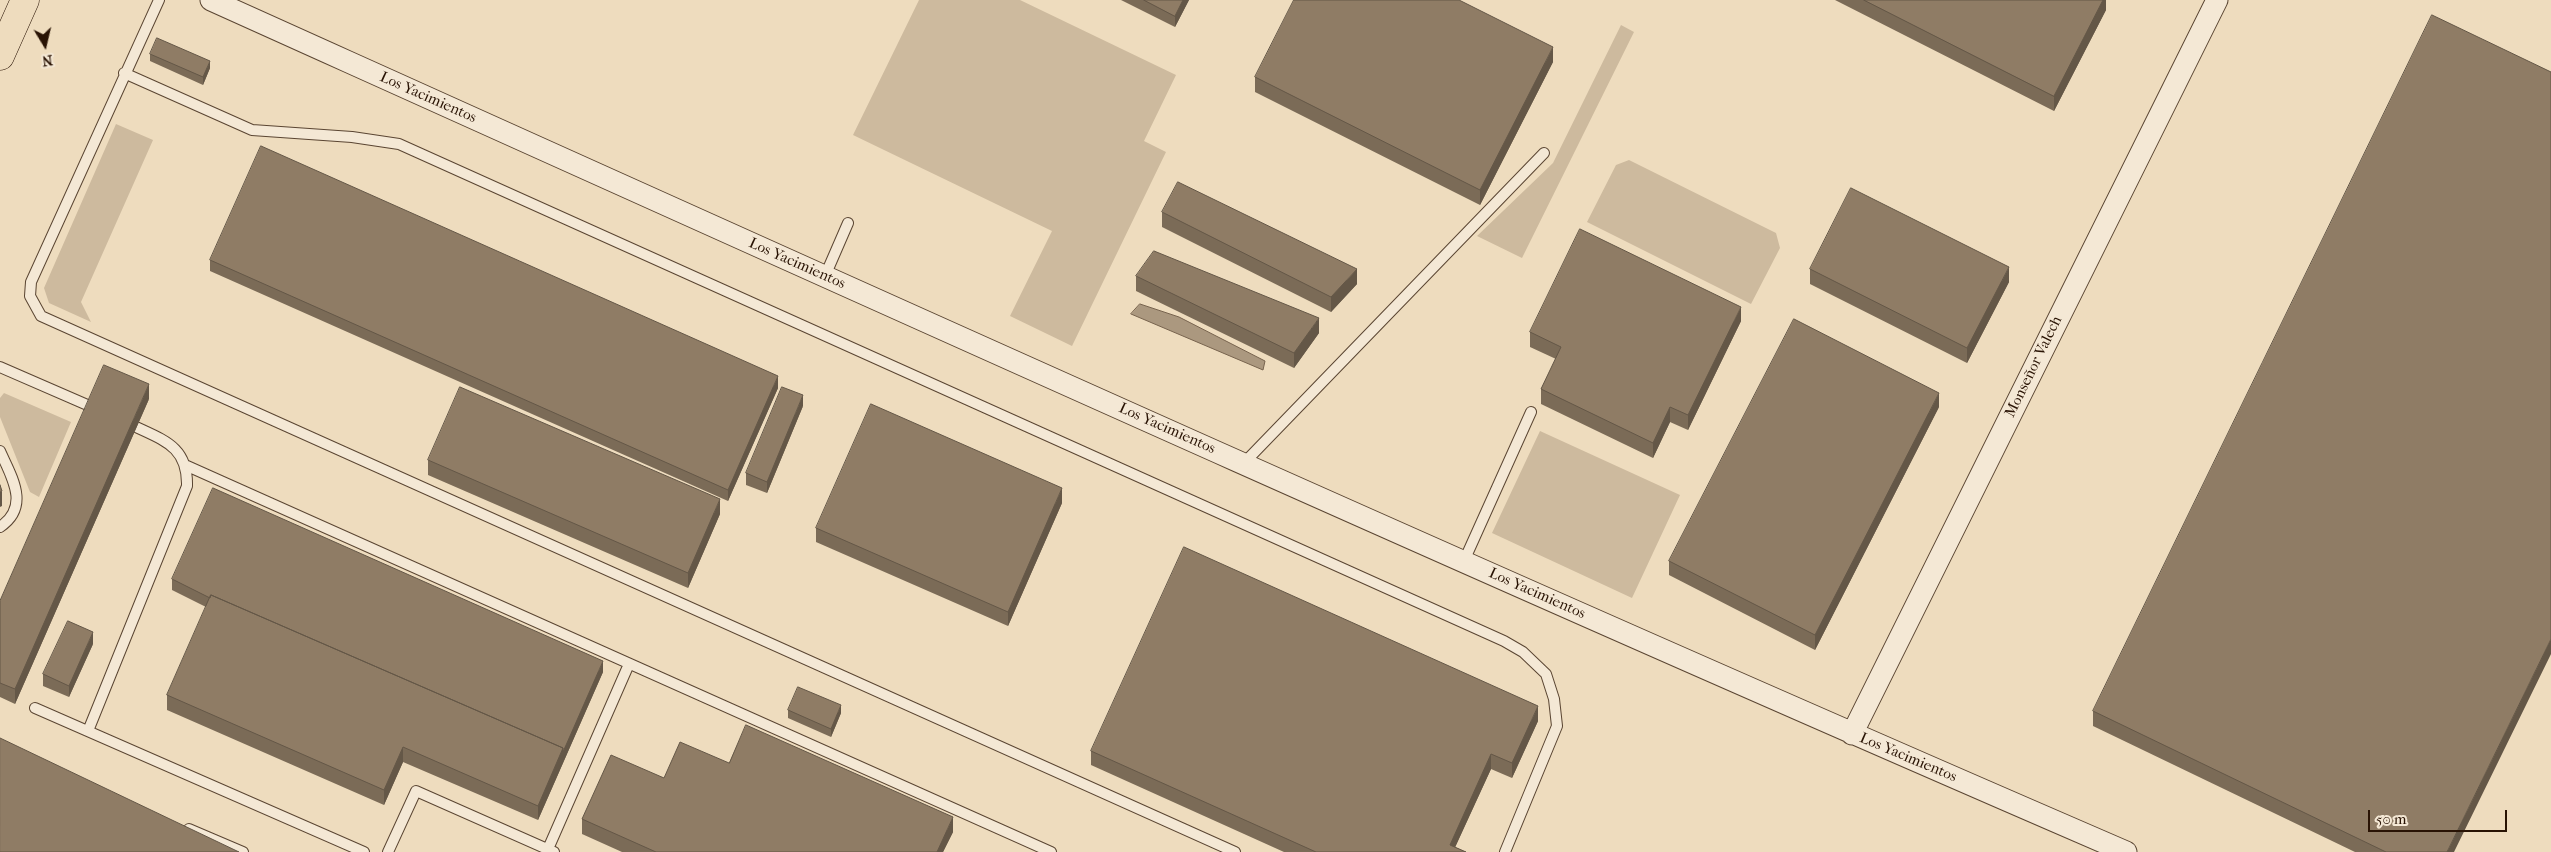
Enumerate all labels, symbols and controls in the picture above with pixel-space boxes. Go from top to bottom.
north arrow [20,20,70,70]
text: N [41,51,54,70]
street label: Los Yacimientos [377,69,479,127]
street label: Los Yacimientos [746,235,848,293]
street label: Monseñor Valech [2002,313,2066,421]
street label: Los Yacimientos [1116,400,1218,458]
street label: Los Yacimientos [1486,565,1588,623]
street label: Los Yacimientos [1857,729,1959,787]
scale bar [2371,800,2510,832]
text: 50 m [2376,810,2406,828]

